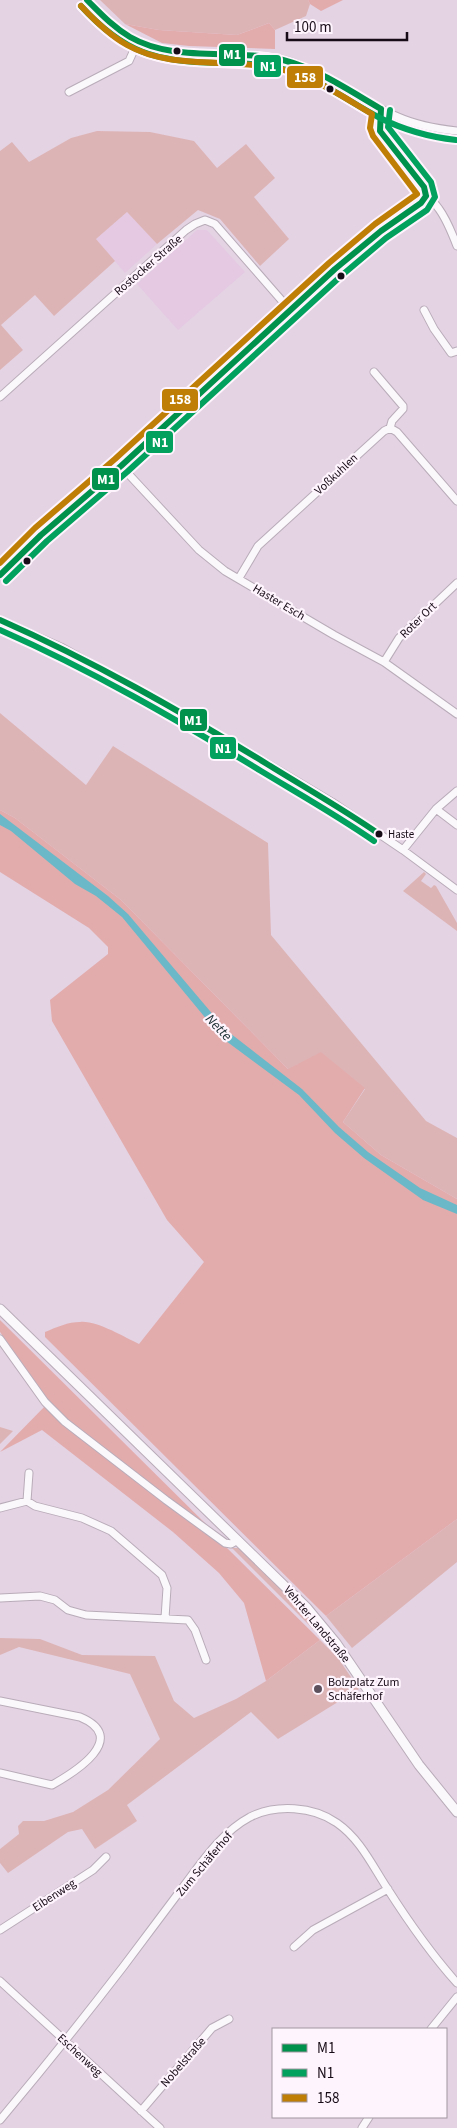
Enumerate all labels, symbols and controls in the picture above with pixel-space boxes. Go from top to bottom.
scale bar [287,10,407,42]
text: 100 m [294,17,332,38]
line badge: M1 [218,43,246,67]
text: M1 [223,45,241,65]
unlabelled marker [172,46,182,56]
line badge: N1 [253,54,282,78]
text: N1 [260,57,276,77]
line badge: 158 [286,65,324,89]
text: 158 [294,68,316,88]
unlabelled marker [325,84,335,94]
street label: Rostocker Straße [111,231,186,300]
unlabelled marker [336,271,346,281]
line badge: 158 [161,388,199,412]
text: 158 [169,390,191,410]
line badge: N1 [145,430,174,454]
text: N1 [152,433,168,453]
street label: Voßkuhlen [311,450,362,499]
line badge: M1 [91,467,120,491]
text: M1 [97,470,115,490]
unlabelled marker [22,556,32,566]
street label: Haster Esch [249,580,308,625]
street label: Roter Ort [396,598,441,642]
line badge: M1 [179,708,208,732]
text: M1 [184,711,202,731]
line badge: N1 [209,736,237,760]
text: N1 [215,739,231,759]
place label: Haste [388,827,415,842]
marker: Haste [374,829,384,839]
water label: Nette [200,1010,236,1046]
street label: Vehrter Landstraße [279,1582,354,1667]
place label: Bolzplatz Zum Schäferhof [328,1674,400,1705]
marker: Bolzplatz Zum Schäferhof [312,1683,324,1695]
street label: Zum Schäferhof [172,1828,237,1900]
street label: Eibenweg [29,1875,79,1916]
legend [272,2028,447,2118]
street label: Eschenweg [53,2030,106,2081]
street label: Nobelstraße [157,2033,210,2091]
text: M1 [317,2038,335,2059]
text: N1 [317,2063,334,2084]
text: 158 [317,2088,339,2109]

